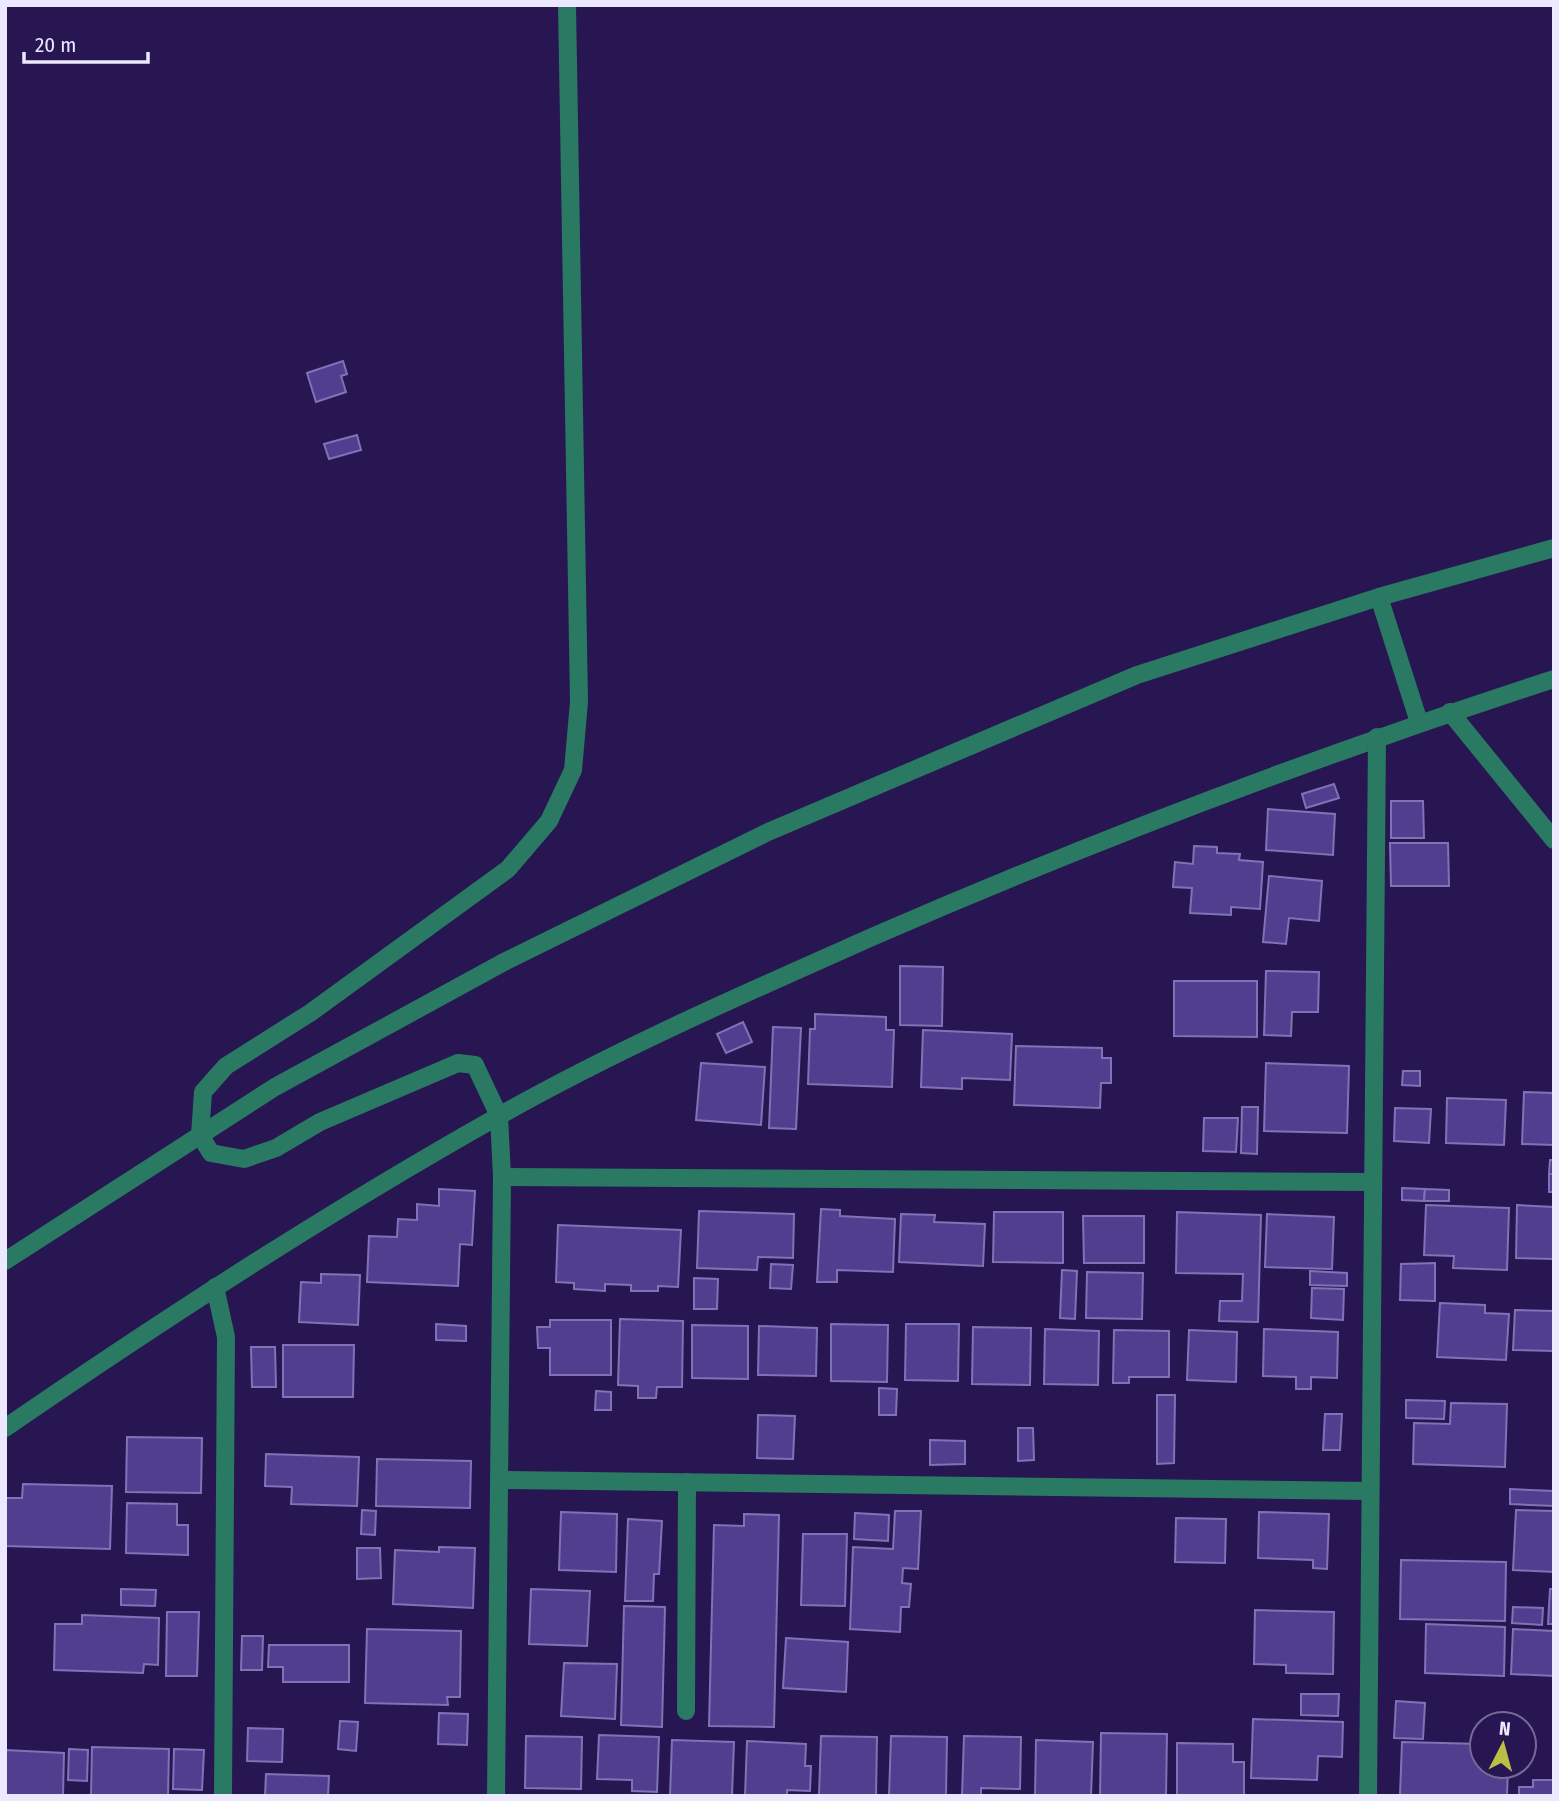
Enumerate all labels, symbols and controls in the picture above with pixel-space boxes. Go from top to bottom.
scale bar [24,21,149,65]
text: 20 m [35,32,76,58]
north arrow [1468,1710,1538,1780]
text: N [1498,1717,1512,1741]

